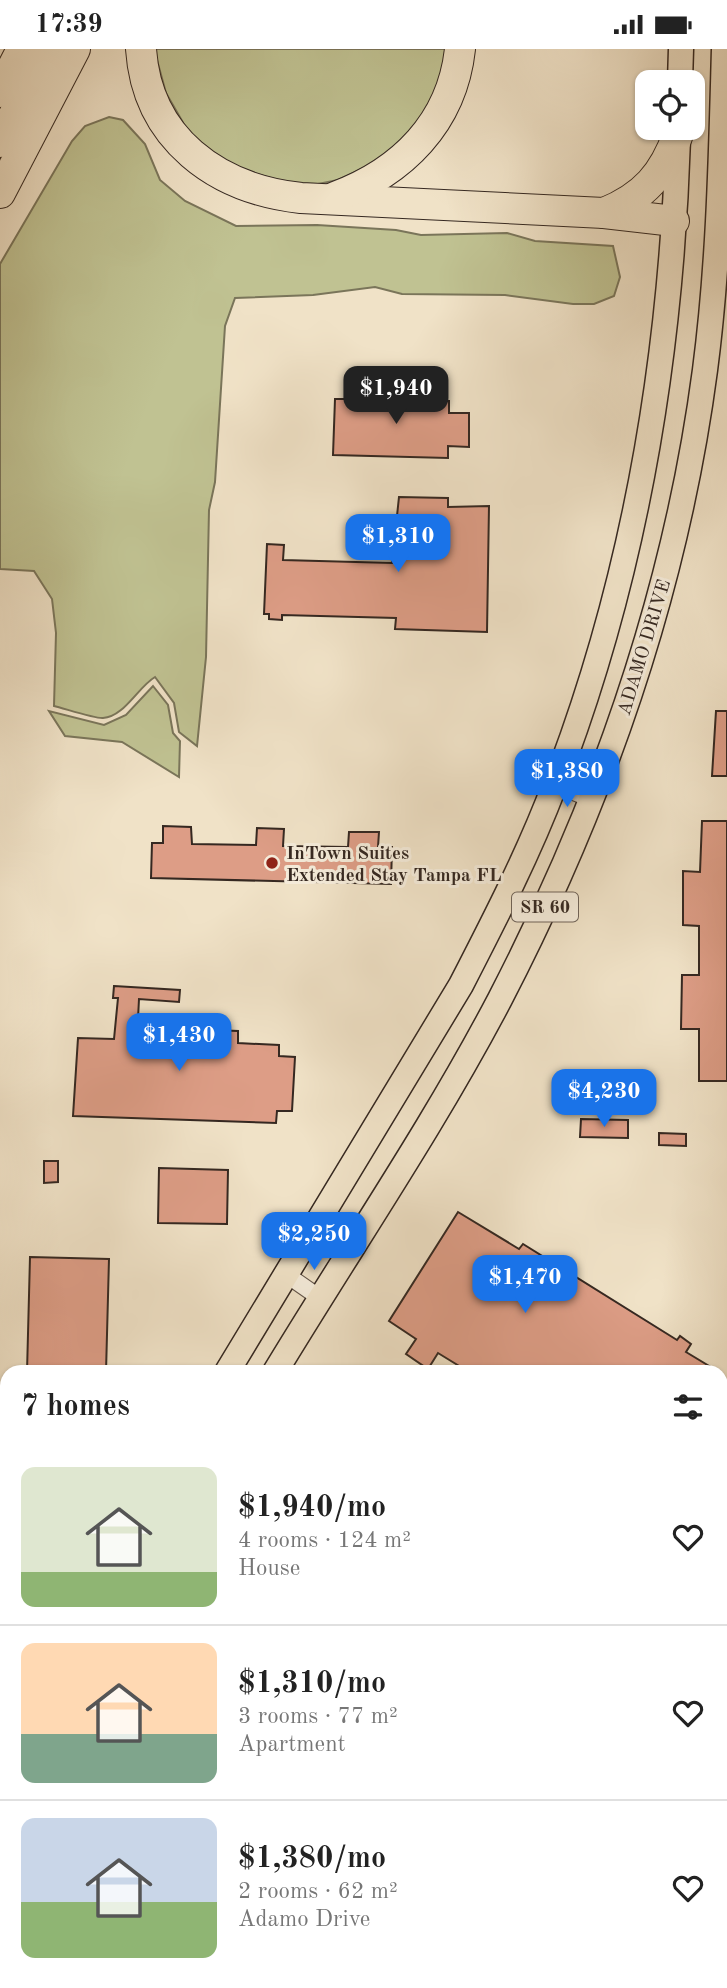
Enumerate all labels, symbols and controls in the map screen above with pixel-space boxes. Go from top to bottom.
text: 17:39 [35,12,103,38]
map controls [635,70,705,140]
button: locate [635,70,705,140]
pin: $1,940 [339,367,453,426]
text: $1,940 [359,377,433,400]
pin: $1,310 [341,515,455,574]
text: $1,310 [361,525,435,548]
street label: ADAMO DRIVE [616,578,675,718]
pin: $1,380 [510,749,624,809]
text: $1,380 [530,760,604,783]
place label: InTown Suites Extended Stay Tampa FL [286,845,502,886]
marker: InTown Suites Extended Stay Tampa FL [264,855,280,871]
road number: SR 60 [512,893,578,921]
pin: $1,430 [122,1013,236,1073]
text: $1,430 [142,1024,216,1047]
pin: $4,230 [547,1069,661,1129]
text: $4,230 [567,1080,641,1103]
pin: $2,250 [257,1213,371,1272]
text: $2,250 [277,1223,351,1246]
pin: $1,470 [468,1255,582,1315]
text: $1,470 [488,1266,562,1289]
icon: filters [669,1388,707,1426]
text: 7 homes [21,1392,130,1422]
text: $1,940/mo [238,1493,386,1523]
icon: home [77,1495,161,1579]
icon: heart [669,1518,707,1556]
text: 4 rooms · 124 m² [238,1529,411,1552]
text: House [238,1557,300,1580]
text: $1,310/mo [238,1669,386,1699]
icon: home [77,1671,161,1755]
icon: heart [669,1694,707,1732]
text: 3 rooms · 77 m² [238,1705,398,1728]
text: Apartment [238,1733,346,1756]
text: $1,380/mo [238,1844,386,1874]
icon: home [77,1846,161,1930]
icon: heart [669,1869,707,1907]
text: 2 rooms · 62 m² [238,1880,398,1903]
text: Adamo Drive [238,1908,370,1931]

